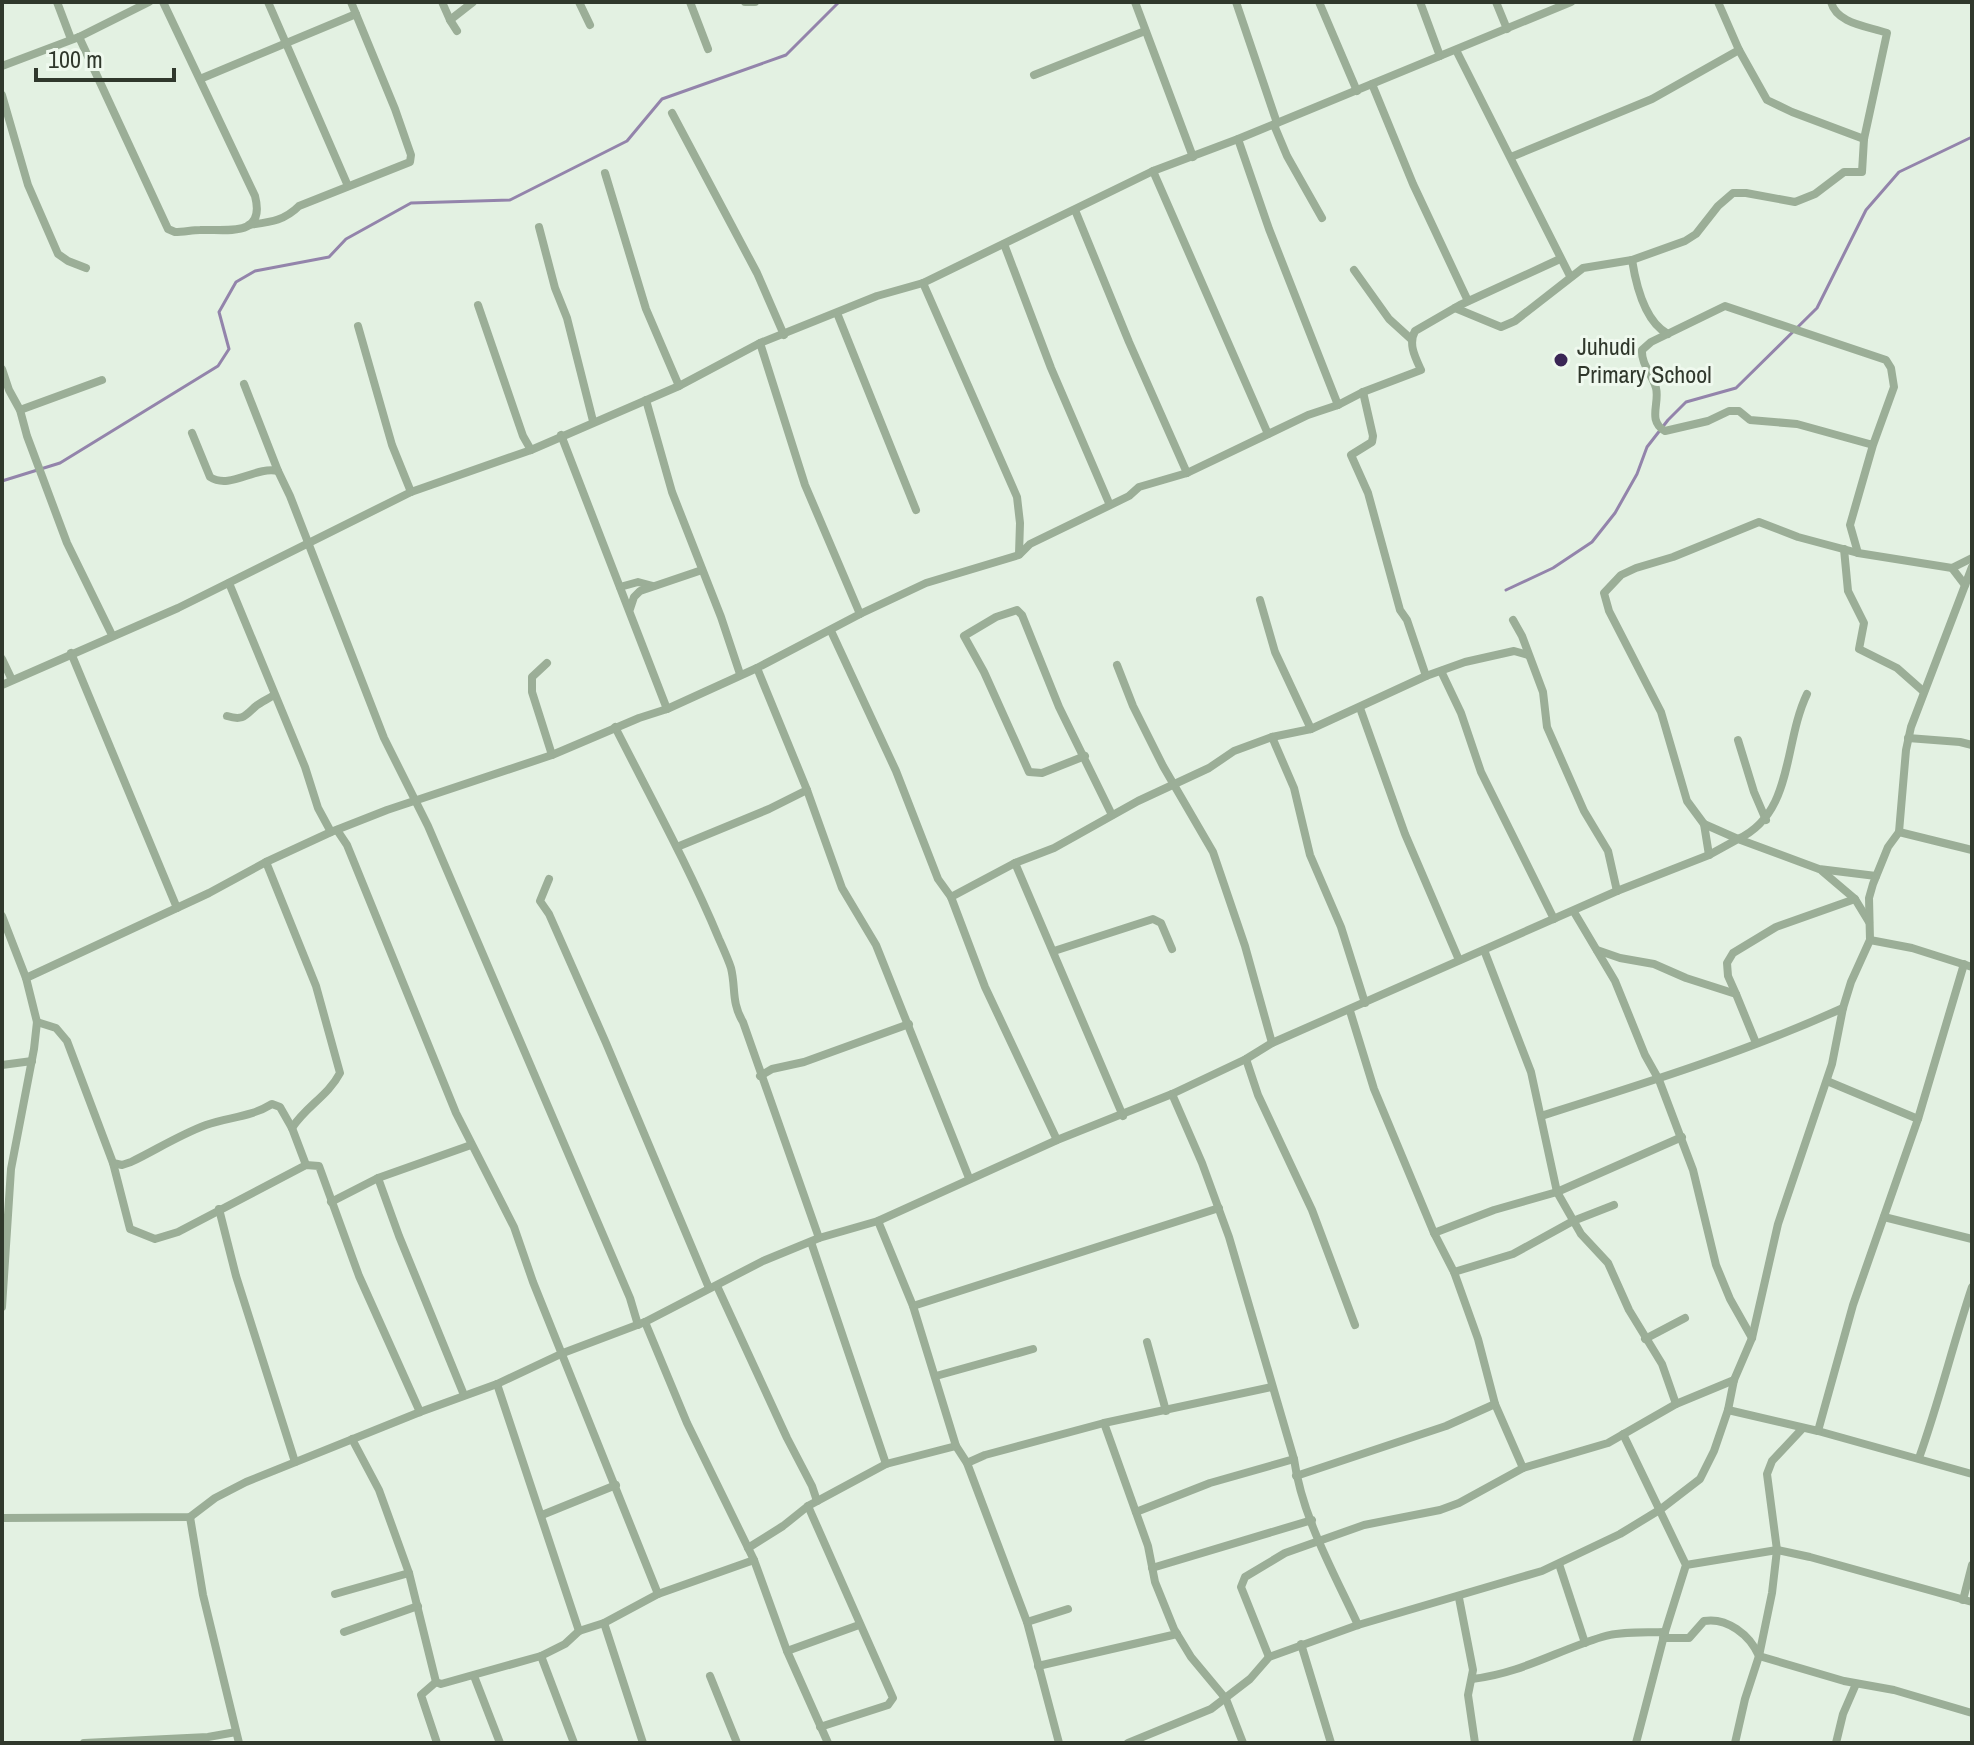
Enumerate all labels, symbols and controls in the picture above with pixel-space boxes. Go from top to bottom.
scale bar [36,32,174,82]
text: 100 m [48,43,103,75]
place label: Juhudi Primary School [1577,330,1712,390]
marker: Juhudi Primary School [1552,351,1570,369]

